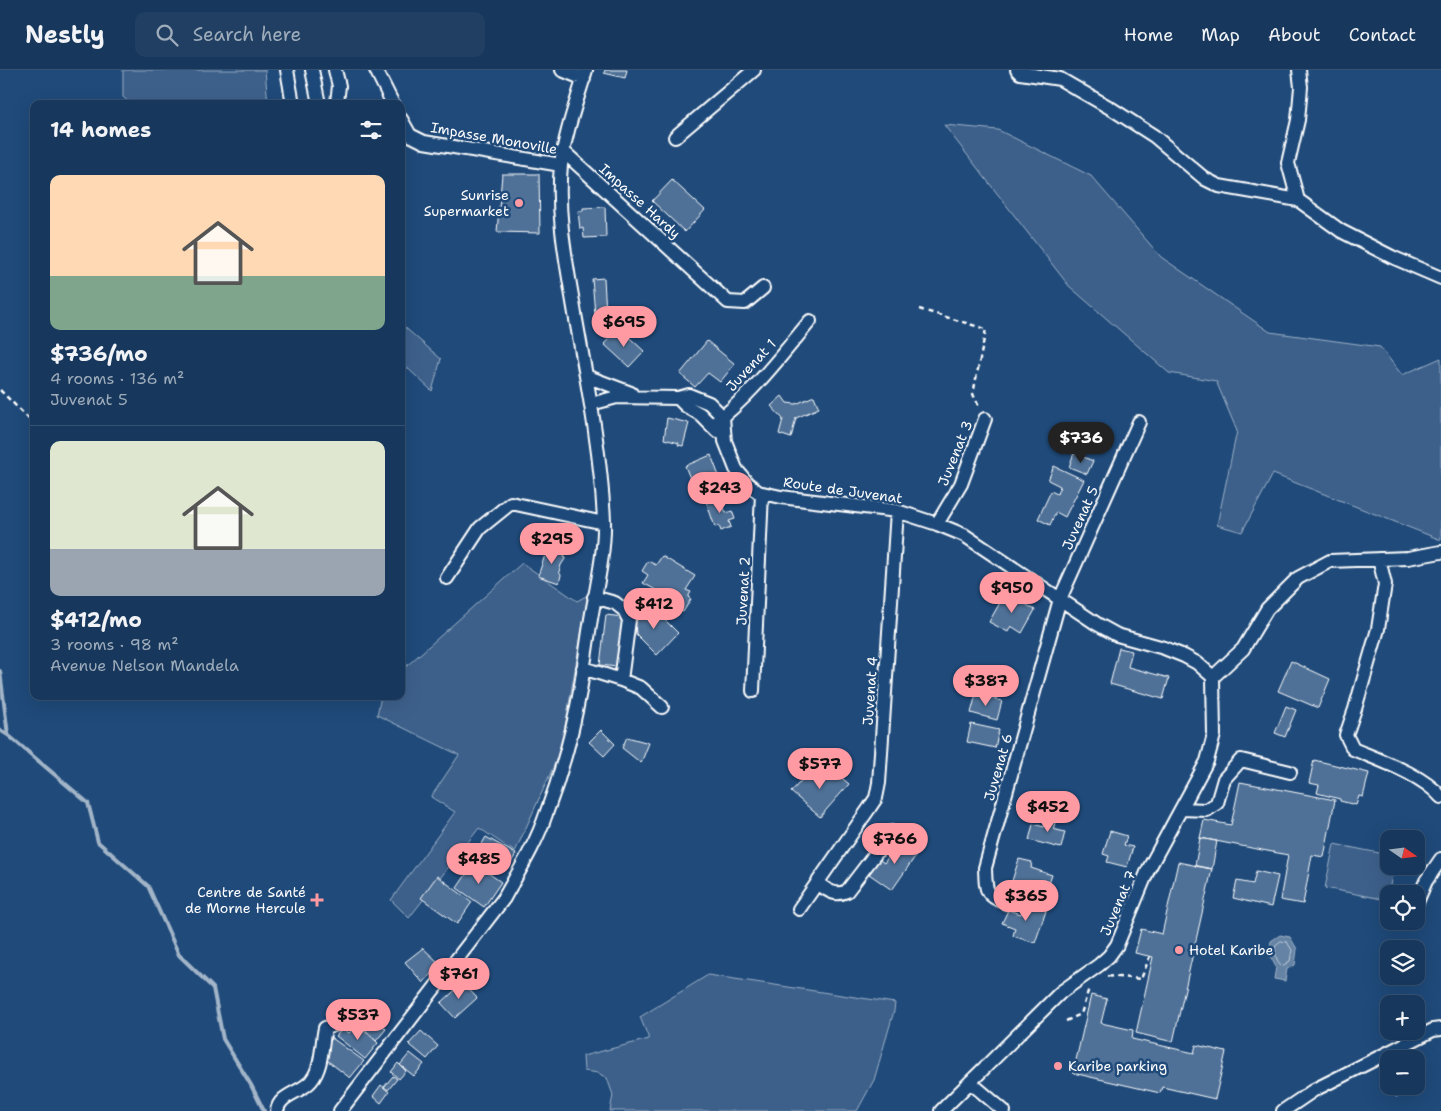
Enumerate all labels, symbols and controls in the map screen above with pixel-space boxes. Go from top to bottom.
search box [135,12,485,57]
text: Nestly [25,19,105,51]
icon: search [153,21,181,49]
text: Search here [193,22,301,47]
text: Home [1124,23,1173,47]
text: Map [1201,23,1240,47]
text: About [1268,23,1321,47]
text: Contact [1349,23,1416,47]
text: 14 homes [50,116,151,144]
icon: filters [357,116,385,144]
street label: Impasse Monoville [429,118,559,158]
street label: Impasse Hardy [596,160,684,242]
place label: Sunrise Supermarket [424,186,509,220]
marker: Sunrise Supermarket [513,197,525,209]
icon: home [173,208,263,298]
pin: $695 [594,306,654,348]
text: $695 [603,311,645,332]
street label: Juvenat 1 [722,335,780,395]
text: $736/mo [50,340,148,368]
text: 4 rooms · 136 m² [50,368,184,389]
text: Juvenat 5 [50,389,128,410]
street label: Juvenat 3 [934,418,976,488]
pin: $736 [1051,422,1111,464]
text: $736 [1059,427,1103,448]
pin: $243 [690,472,750,514]
icon: home [173,473,263,563]
street label: Route de Juvenat [782,473,904,507]
text: $243 [699,477,741,498]
street label: Juvenat 5 [1058,483,1102,553]
pin: $295 [522,522,582,565]
text: $295 [531,528,573,549]
street label: Juvenat 2 [732,556,754,626]
pin: $950 [982,572,1042,614]
text: $950 [991,577,1033,598]
pin: $412 [624,588,684,630]
text: $412 [634,593,674,614]
text: $412/mo [50,606,142,634]
text: 3 rooms · 98 m² [50,634,179,655]
text: Avenue Nelson Mandela [50,655,239,676]
street label: Juvenat 4 [859,656,881,726]
pin: $387 [956,664,1016,707]
text: $387 [964,670,1008,691]
street label: Juvenat 6 [980,731,1016,803]
pin: $577 [790,748,850,790]
text: $577 [799,753,841,774]
pin: $452 [1018,790,1078,833]
text: $452 [1027,796,1069,817]
pin: $766 [865,822,925,865]
text: $766 [873,828,917,849]
north arrow [1380,830,1425,875]
map controls [1380,830,1425,1095]
pin: $485 [449,842,509,885]
text: $485 [457,848,501,869]
street label: Juvenat 7 [1096,868,1140,938]
pin: $365 [996,880,1056,922]
place label: Centre de Santé de Morne Hercule [185,883,306,917]
text: $365 [1004,885,1048,906]
button: locate [1380,885,1425,930]
marker: Centre de Santé de Morne Hercule [310,893,324,907]
button: layers [1380,940,1425,985]
place label: Hotel Karibe [1189,941,1273,959]
marker: Hotel Karibe [1173,944,1185,956]
pin: $761 [429,958,489,1000]
text: $761 [440,963,478,984]
button: + [1380,995,1425,1040]
pin: $537 [328,998,388,1041]
text: $537 [337,1004,379,1025]
button: − [1380,1050,1425,1095]
place label: Karibe parking [1068,1057,1167,1075]
marker: Karibe parking [1052,1060,1064,1072]

